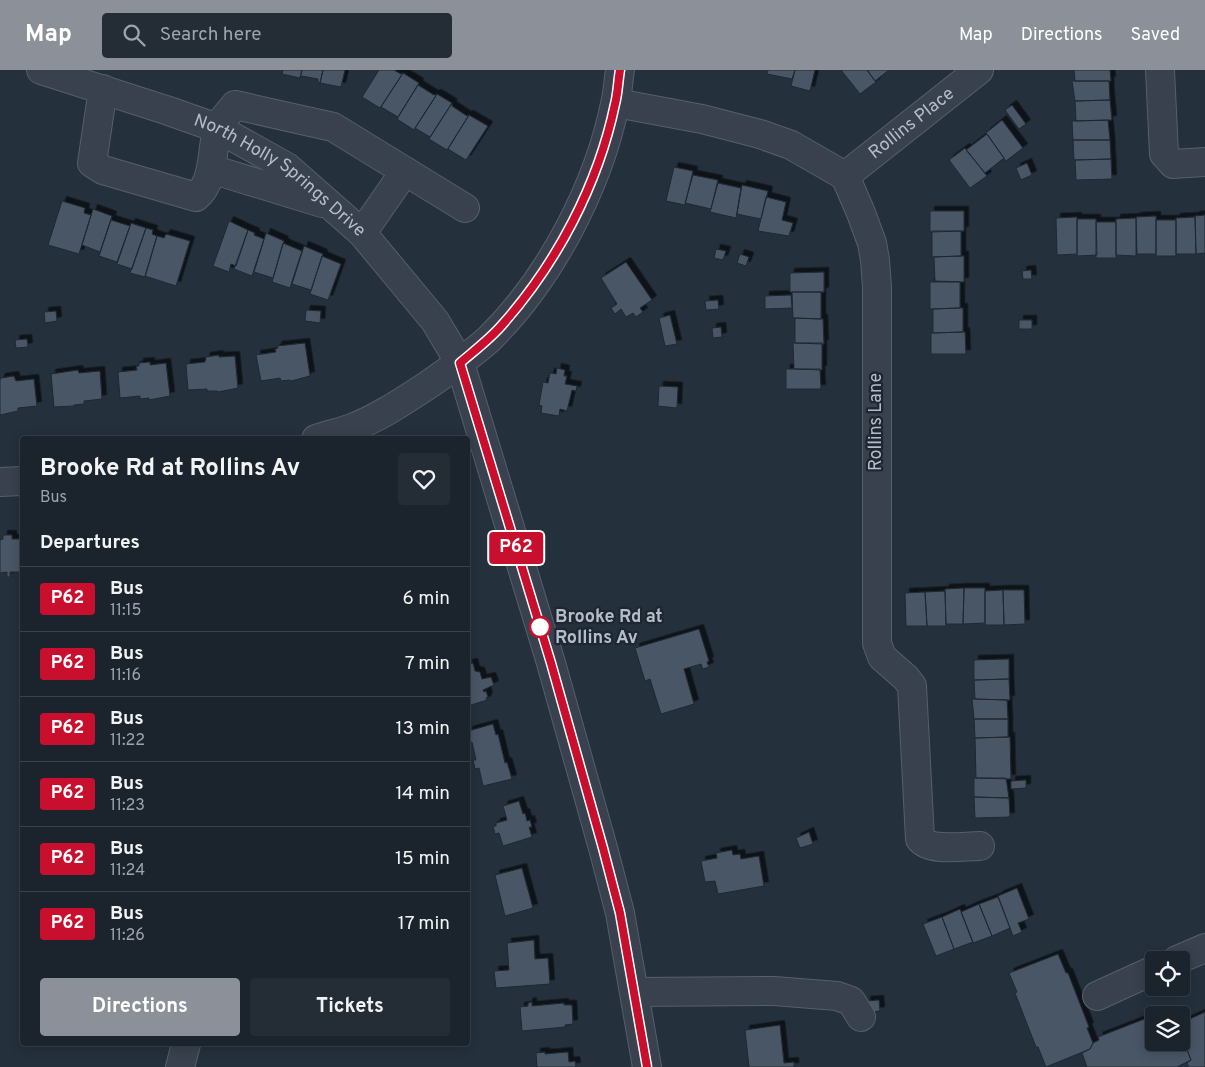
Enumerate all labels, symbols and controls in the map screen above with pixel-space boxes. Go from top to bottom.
search box [102,13,452,58]
text: Map [25,20,72,50]
icon: search [120,21,148,49]
text: Search here [160,23,261,47]
text: Map [959,24,993,47]
text: Directions [1021,24,1103,47]
text: Saved [1131,24,1180,47]
street label: Rollins Place [864,82,959,164]
street label: North Holly Springs Drive [191,109,370,242]
street label: Rollins Lane [865,373,888,471]
button: heart [398,453,450,505]
text: Brooke Rd at Rollins Av [40,454,300,484]
text: Bus [40,488,67,508]
text: Departures [40,531,140,555]
line badge: P62 [487,532,545,564]
text: P62 [499,536,533,559]
text: Bus [110,577,144,601]
text: P62 [51,587,84,610]
text: 6 min [403,587,450,611]
text: 11:15 [110,601,141,621]
place label: Brooke Rd at Rollins Av [555,606,663,650]
marker: Brooke Rd at Rollins Av [529,616,551,638]
text: Bus [110,642,144,666]
text: P62 [51,652,84,675]
text: 7 min [405,652,450,676]
text: 11:16 [110,666,141,686]
text: Bus [110,707,144,731]
text: P62 [51,717,84,740]
text: 13 min [395,717,450,741]
text: 11:22 [110,731,145,751]
text: Bus [110,772,144,796]
text: P62 [51,782,84,805]
text: 14 min [395,782,450,806]
text: 11:23 [110,796,145,816]
text: Bus [110,837,144,861]
text: P62 [51,847,84,870]
text: 15 min [395,847,450,871]
text: 11:24 [110,861,145,881]
text: Bus [110,902,144,926]
text: P62 [51,912,84,935]
text: 17 min [398,912,450,936]
text: 11:26 [110,926,145,946]
map controls [1145,951,1190,1051]
button: locate [1145,951,1190,996]
button: Directions [40,978,240,1036]
button: Tickets [250,978,450,1036]
button: layers [1145,1006,1190,1051]

